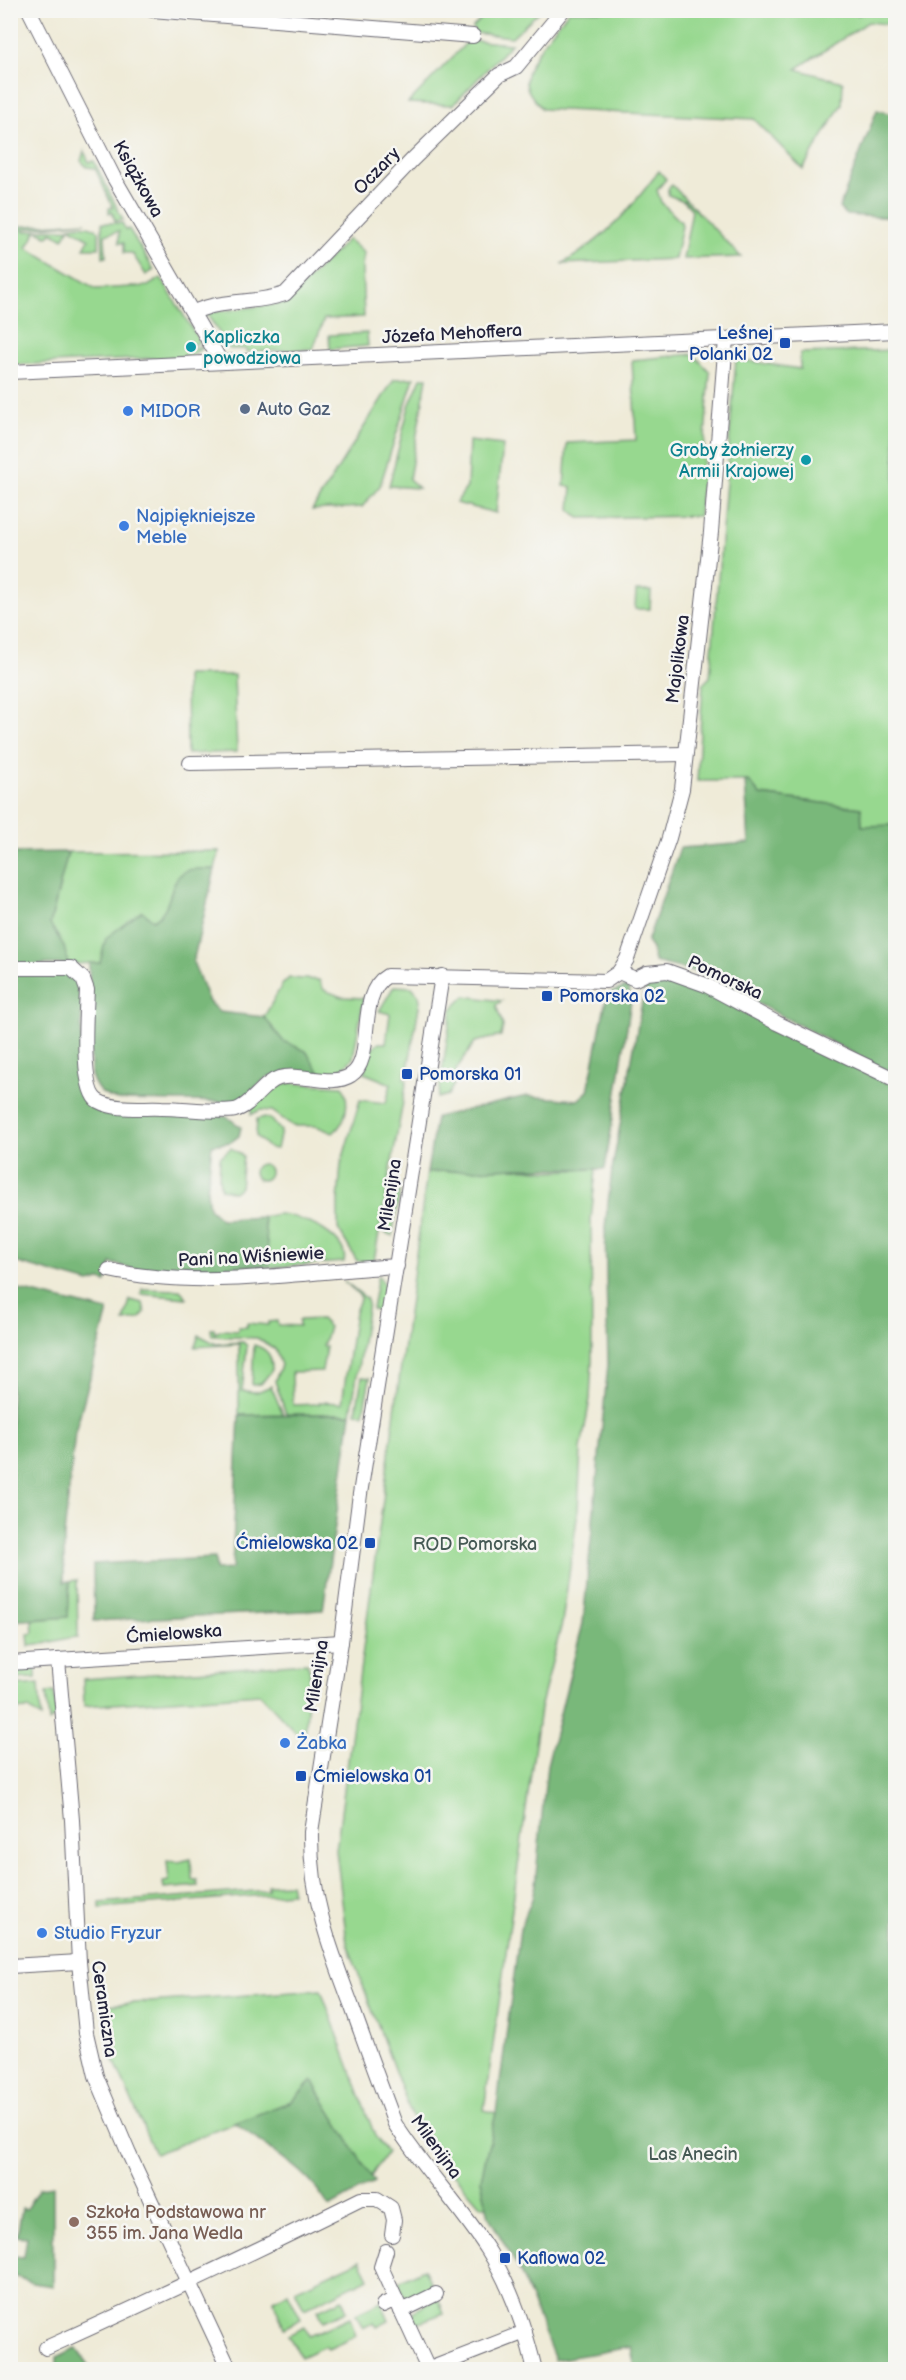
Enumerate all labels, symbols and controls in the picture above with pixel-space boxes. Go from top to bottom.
street label: Książkowa [108,137,168,221]
street label: Oczary [350,143,405,199]
street label: Józefa Mehoffera [381,320,523,348]
place label: Leśnej Polanki 02 [689,323,773,365]
place label: Kapliczka powodziowa [203,327,301,369]
marker: Leśnej Polanki 02 [778,336,792,350]
marker: Kapliczka powodziowa [184,340,198,354]
place label: Auto Gaz [257,399,331,420]
place label: MIDOR [140,401,201,422]
marker: Auto Gaz [238,402,252,416]
marker: MIDOR [121,404,135,418]
place label: Groby żołnierzy Armii Krajowej [670,440,795,482]
marker: Groby żołnierzy Armii Krajowej [799,453,813,467]
place label: Najpiękniejsze Meble [136,506,256,548]
marker: Najpiękniejsze Meble [117,519,131,533]
street label: Majolikowa [662,613,694,705]
street label: Pomorska [684,952,766,1004]
place label: Pomorska 02 [559,986,665,1007]
marker: Pomorska 02 [540,989,554,1003]
place label: Pomorska 01 [419,1064,521,1085]
marker: Pomorska 01 [400,1067,414,1081]
street label: Milenijna [374,1157,406,1233]
street label: Pani na Wiśniewie [177,1243,325,1271]
place label: Ćmielowska 02 [236,1531,358,1554]
park label: ROD Pomorska [413,1534,537,1555]
marker: Ćmielowska 02 [363,1536,377,1550]
street label: Ćmielowska [125,1618,223,1648]
street label: Milenijna [301,1638,333,1714]
place label: Żabka [296,1732,347,1754]
marker: Żabka [278,1736,292,1750]
place label: Ćmielowska 01 [313,1764,432,1787]
marker: Ćmielowska 01 [294,1769,308,1783]
place label: Studio Fryzur [54,1923,162,1944]
marker: Studio Fryzur [35,1926,49,1940]
street label: Ceramiczna [87,1959,121,2059]
street label: Milenijna [406,2111,466,2183]
park label: Las Anecin [648,2144,738,2165]
place label: Szkoła Podstawowa nr 355 im. Jana Wedla [86,2202,266,2244]
marker: Szkoła Podstawowa nr 355 im. Jana Wedla [67,2215,81,2229]
place label: Kaflowa 02 [517,2248,606,2269]
marker: Kaflowa 02 [498,2251,512,2265]

